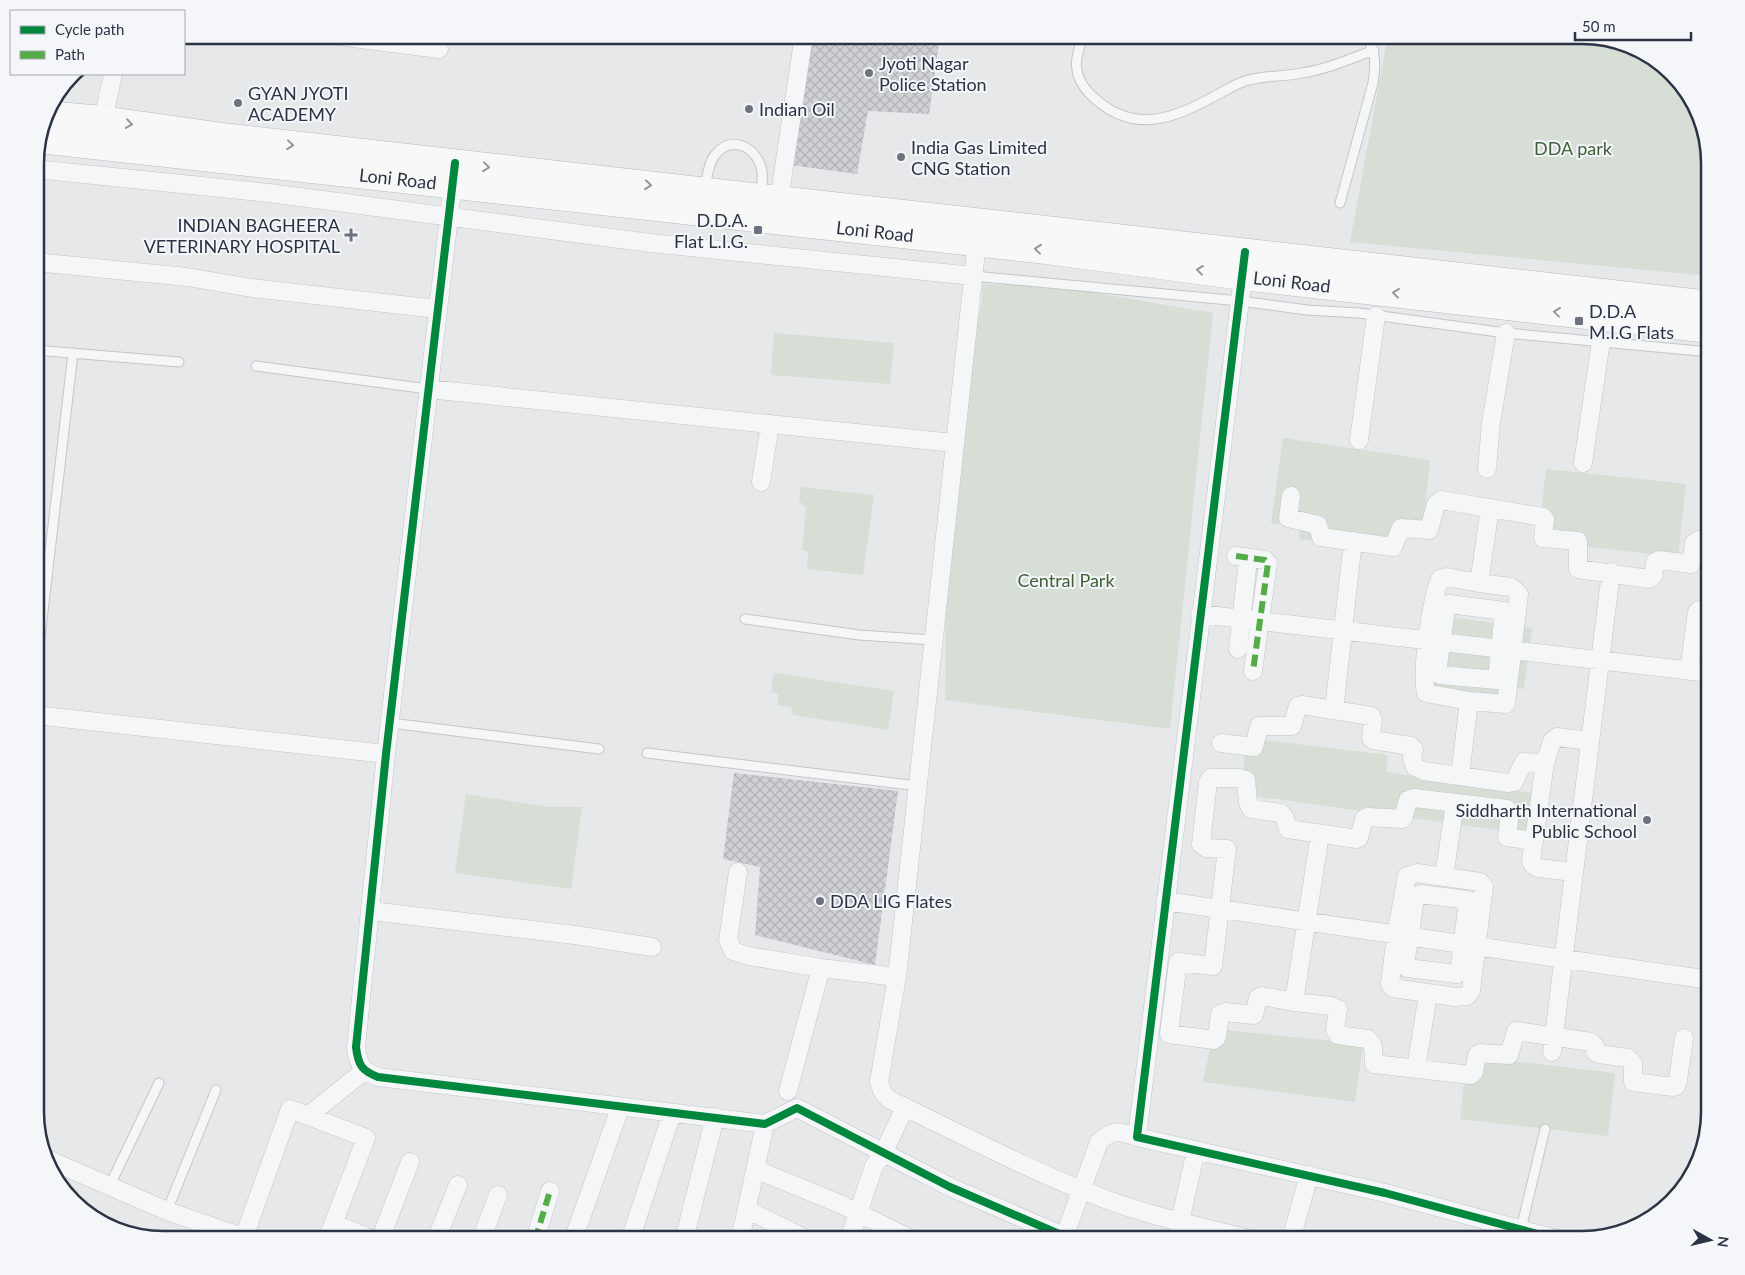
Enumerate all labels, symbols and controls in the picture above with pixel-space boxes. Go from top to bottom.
legend [10,10,185,75]
scale bar [1575,10,1691,42]
text: 50 m [1582,17,1616,35]
text: Cycle path [55,20,124,38]
text: Path [55,45,85,63]
place label: Jyoti Nagar Police Station [879,52,987,95]
marker: Jyoti Nagar Police Station [863,67,875,79]
place label: GYAN JYOTI ACADEMY [248,82,349,125]
marker: GYAN JYOTI ACADEMY [232,97,244,109]
place label: Indian Oil [759,98,835,120]
marker: Indian Oil [743,103,755,115]
one-way arrow [125,118,133,129]
place label: India Gas Limited CNG Station [911,136,1047,179]
park label: DDA park [1534,137,1613,159]
one-way arrow [286,139,294,150]
marker: India Gas Limited CNG Station [895,151,907,163]
one-way arrow [483,161,491,172]
street label: Loni Road [358,163,438,194]
one-way arrow [644,179,652,190]
place label: D.D.A. Flat L.I.G. [674,209,748,252]
place label: INDIAN BAGHEERA VETERINARY HOSPITAL [144,214,341,257]
street label: Loni Road [835,216,915,246]
marker: D.D.A. Flat L.I.G. [752,224,764,236]
marker: INDIAN BAGHEERA VETERINARY HOSPITAL [344,228,358,242]
one-way arrow [1034,244,1042,255]
one-way arrow [1195,265,1203,276]
street label: Loni Road [1252,266,1332,297]
one-way arrow [1391,288,1399,299]
place label: D.D.A M.I.G Flats [1589,300,1674,343]
one-way arrow [1553,307,1561,318]
marker: D.D.A M.I.G Flats [1573,315,1585,327]
park label: Central Park [1017,569,1115,591]
place label: Siddharth International Public School [1455,799,1637,842]
marker: Siddharth International Public School [1641,814,1653,826]
place label: DDA LIG Flates [830,890,952,912]
marker: DDA LIG Flates [814,895,826,907]
north arrow [1685,1215,1735,1265]
text: N [1714,1235,1733,1248]

